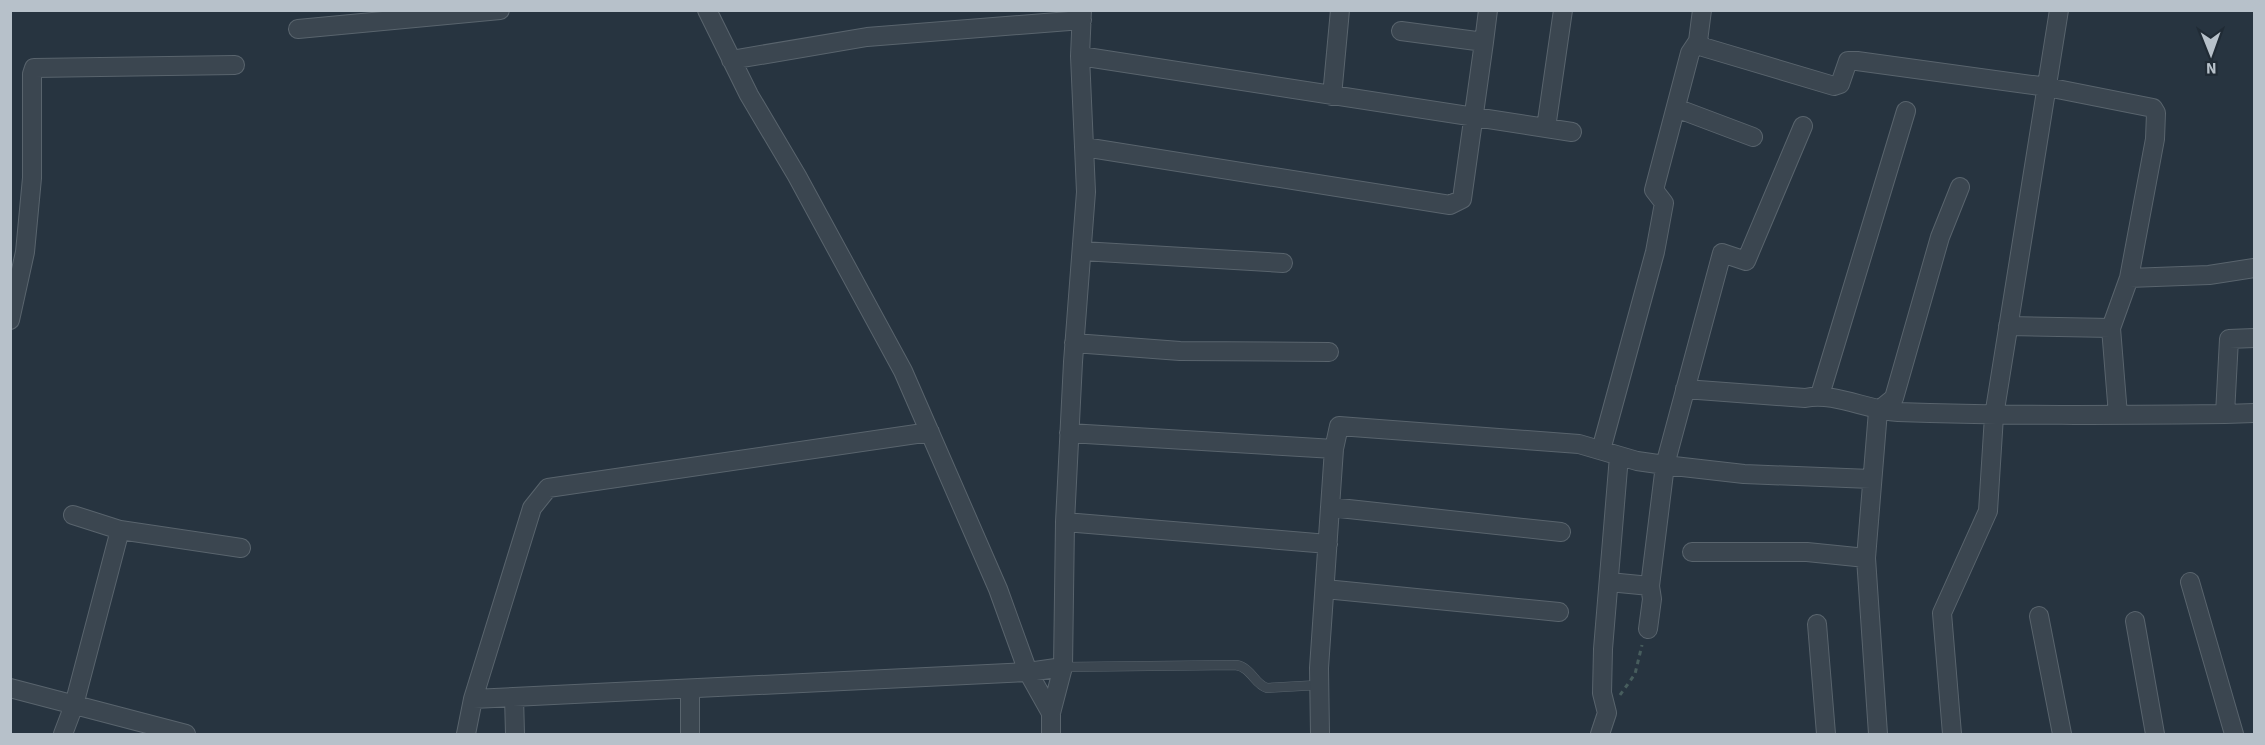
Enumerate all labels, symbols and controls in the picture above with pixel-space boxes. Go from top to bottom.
north arrow [2181,24,2241,84]
text: N [2206,57,2217,79]

